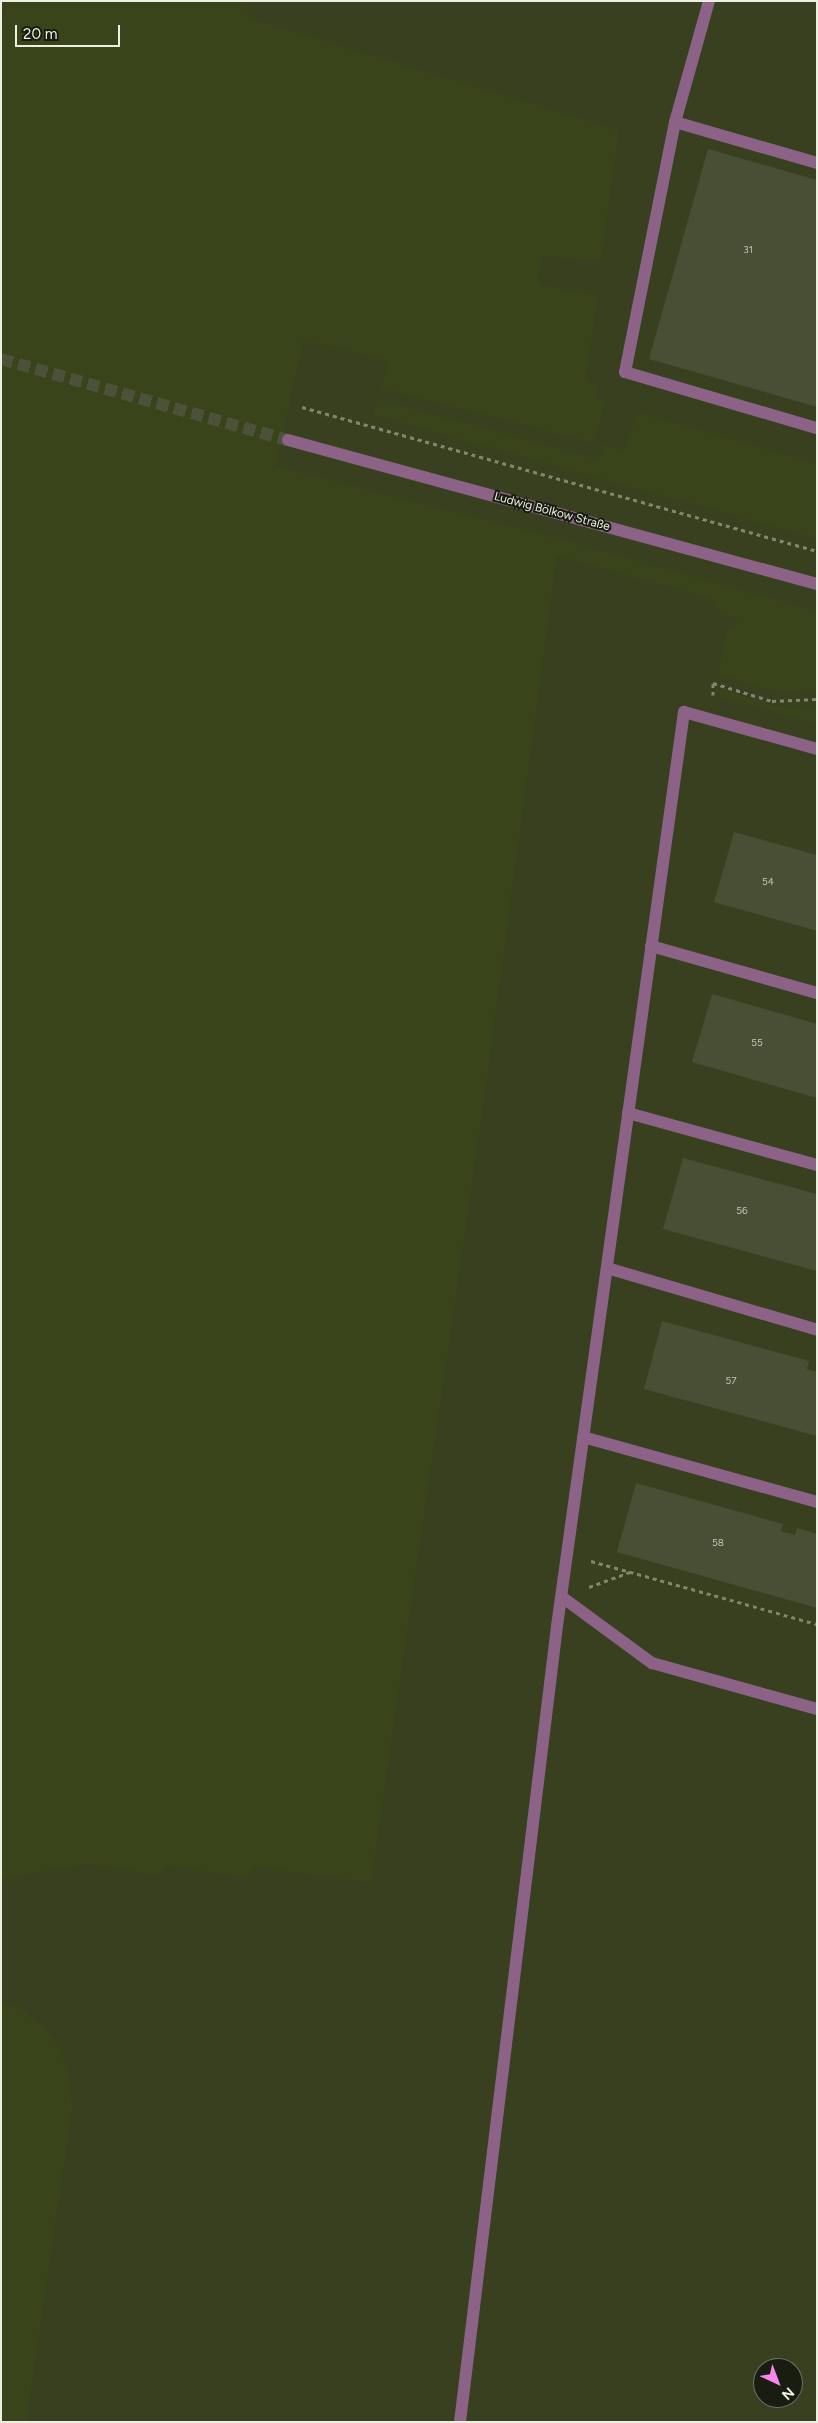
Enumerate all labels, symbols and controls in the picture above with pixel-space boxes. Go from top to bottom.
scale bar [18,15,122,47]
text: 20 m [23,25,57,43]
house number: 31 [743,244,753,256]
street label: Ludwig Bölkow Straße [492,490,612,534]
house number: 54 [762,876,774,888]
house number: 55 [751,1037,763,1049]
house number: 56 [736,1205,748,1217]
house number: 57 [725,1375,737,1387]
house number: 58 [712,1537,724,1549]
north arrow [753,2358,803,2408]
text: N [778,2384,798,2404]

